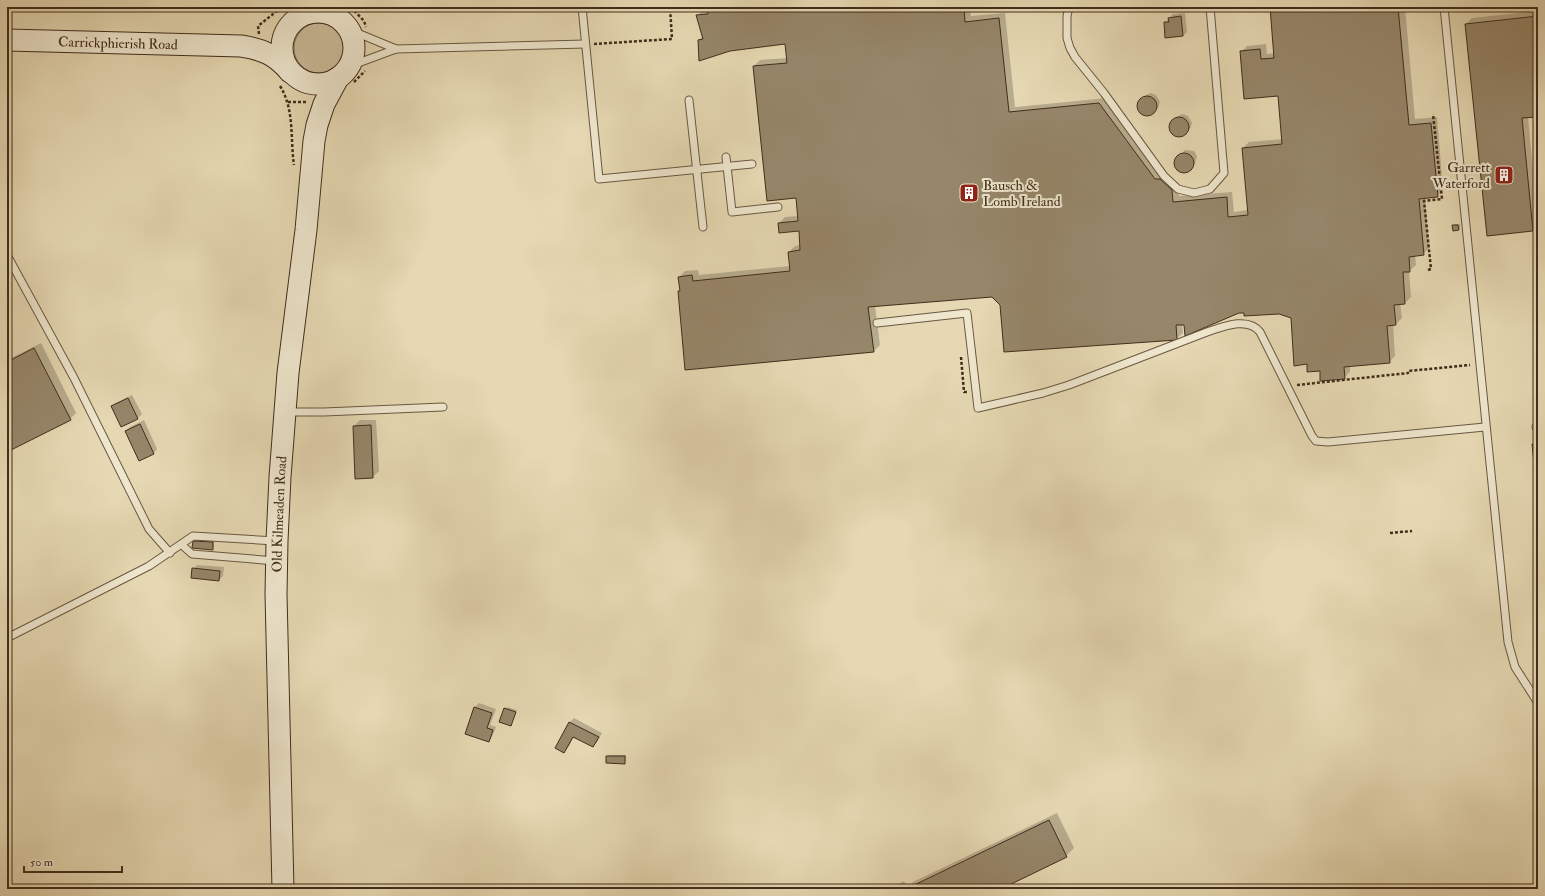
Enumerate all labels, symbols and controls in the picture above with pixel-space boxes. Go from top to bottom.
street label: Carrickphierish Road [58,33,178,53]
place label: Garrett Waterford [1431,159,1490,192]
building icon: Garrett Waterford [1493,164,1515,186]
place label: Bausch & Lomb Ireland [983,177,1061,210]
building icon: Bausch & Lomb Ireland [958,182,980,204]
street label: Old Kilmeaden Road [268,455,290,572]
scale bar [24,848,122,874]
text: 50 m [30,855,54,870]

